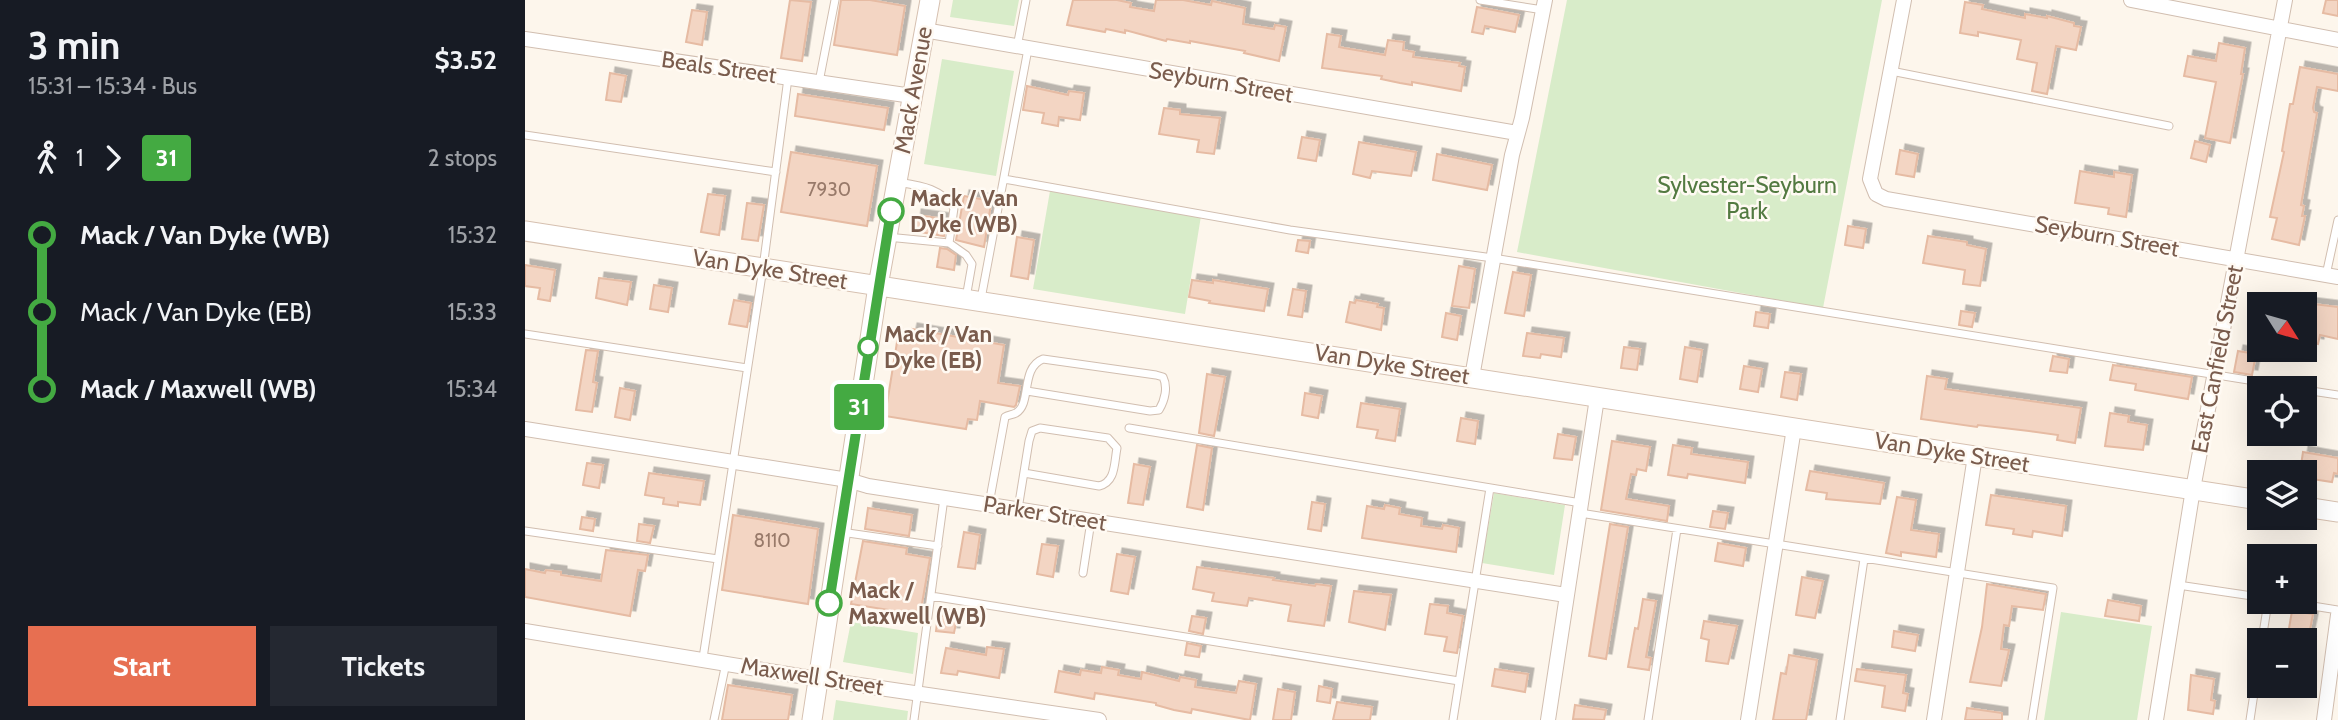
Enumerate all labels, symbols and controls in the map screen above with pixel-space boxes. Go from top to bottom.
text: 3 min [28,22,120,69]
street label: Mack Avenue [888,24,938,156]
text: $3.52 [434,44,497,76]
street label: Beals Street [660,45,779,89]
street label: Seyburn Street [1147,56,1296,109]
text: 15:31 – 15:34 · Bus [28,72,197,100]
icon: walk [28,139,66,177]
icon: forward [94,139,132,177]
text: 31 [156,143,177,172]
text: 1 [76,144,84,172]
text: 2 stops [428,144,497,172]
park label: Sylvester-Seyburn Park [1657,171,1837,225]
house number: 7930 [807,178,851,201]
place label: Mack / Van Dyke (WB) [910,184,1018,238]
marker: Mack / Van Dyke (WB) [878,198,904,224]
street label: Seyburn Street [2033,210,2182,263]
text: Mack / Van Dyke (WB) [80,219,330,251]
text: 15:32 [448,221,497,249]
street label: Van Dyke Street [691,243,850,295]
street label: East Canfield Street [2185,262,2249,455]
north arrow [2247,292,2317,362]
map controls [2247,292,2317,698]
text: Mack / Van Dyke (EB) [80,296,312,328]
text: 15:33 [447,298,497,326]
place label: Mack / Van Dyke (EB) [884,320,992,374]
marker: Mack / Van Dyke (EB) [858,337,878,357]
street label: Van Dyke Street [1313,338,1472,390]
text: Mack / Maxwell (WB) [80,373,317,405]
text: 15:34 [447,375,497,403]
button: locate [2247,376,2317,446]
line badge: 31 [827,384,891,430]
text: 31 [848,392,870,421]
street label: Van Dyke Street [1873,426,2032,478]
button: layers [2247,460,2317,530]
street label: Parker Street [981,489,1109,537]
house number: 8110 [753,529,791,552]
button: + [2247,544,2317,614]
place label: Mack / Maxwell (WB) [848,576,987,630]
marker: Mack / Maxwell (WB) [816,590,842,616]
button: Start [28,626,256,706]
button: Tickets [270,626,497,706]
button: − [2247,628,2317,698]
street label: Maxwell Street [739,651,886,701]

